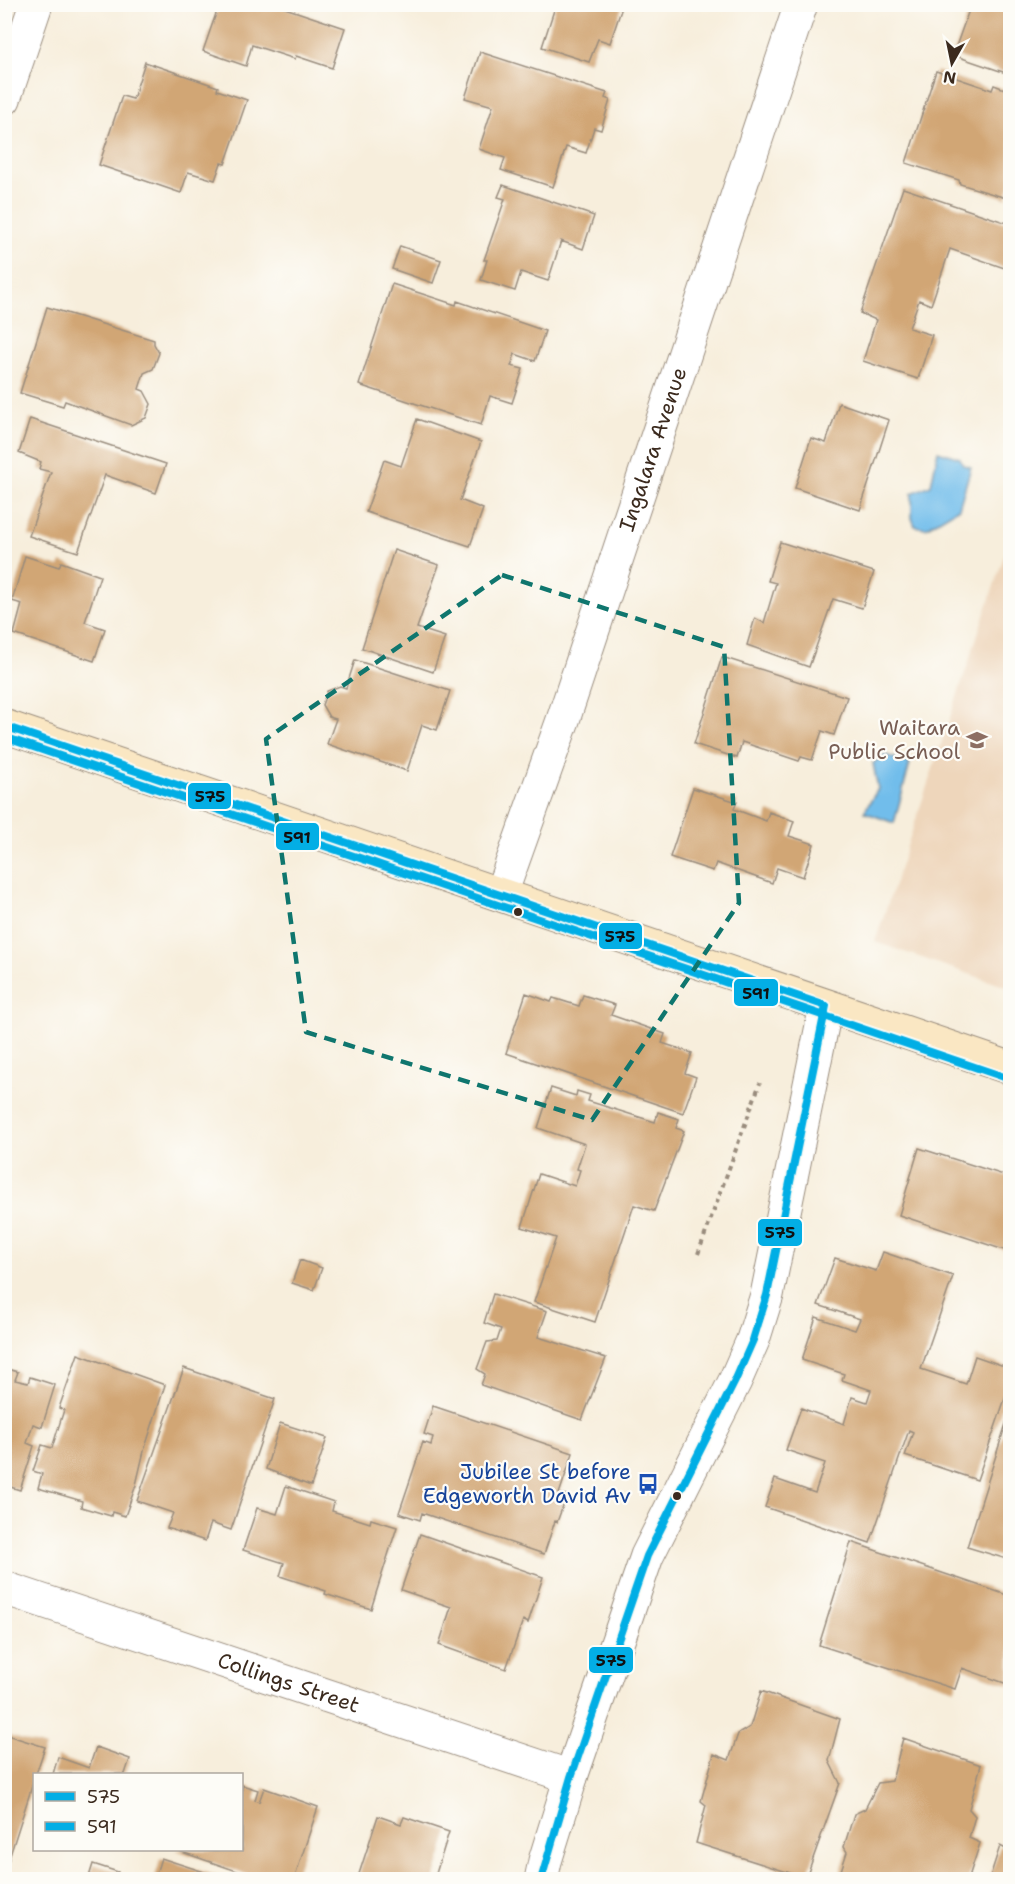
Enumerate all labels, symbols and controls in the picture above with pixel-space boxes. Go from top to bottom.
north arrow [922,33,982,93]
text: N [942,66,958,89]
street label: Ingalara Avenue [613,364,693,535]
place label: Waitara Public School [828,714,961,766]
school or university icon: Waitara Public School [965,728,989,752]
line badge: 575 [187,782,232,810]
text: 575 [195,786,225,807]
line badge: 591 [275,822,320,851]
text: 591 [283,827,311,848]
unlabelled marker [512,906,524,918]
line badge: 575 [598,922,643,950]
text: 575 [605,926,635,947]
line badge: 591 [733,978,779,1007]
text: 591 [742,983,770,1004]
line badge: 575 [757,1218,803,1247]
text: 575 [765,1222,795,1243]
place label: Jubilee St before Edgeworth David Av [423,1458,631,1510]
bus stop icon: Jubilee St before Edgeworth David Av [636,1472,660,1496]
unlabelled marker [671,1490,683,1502]
street label: Collings Street [214,1646,363,1720]
line badge: 575 [588,1646,634,1674]
text: 575 [596,1650,626,1671]
legend [33,1773,243,1851]
text: 575 [87,1785,120,1809]
text: 591 [87,1815,117,1839]

